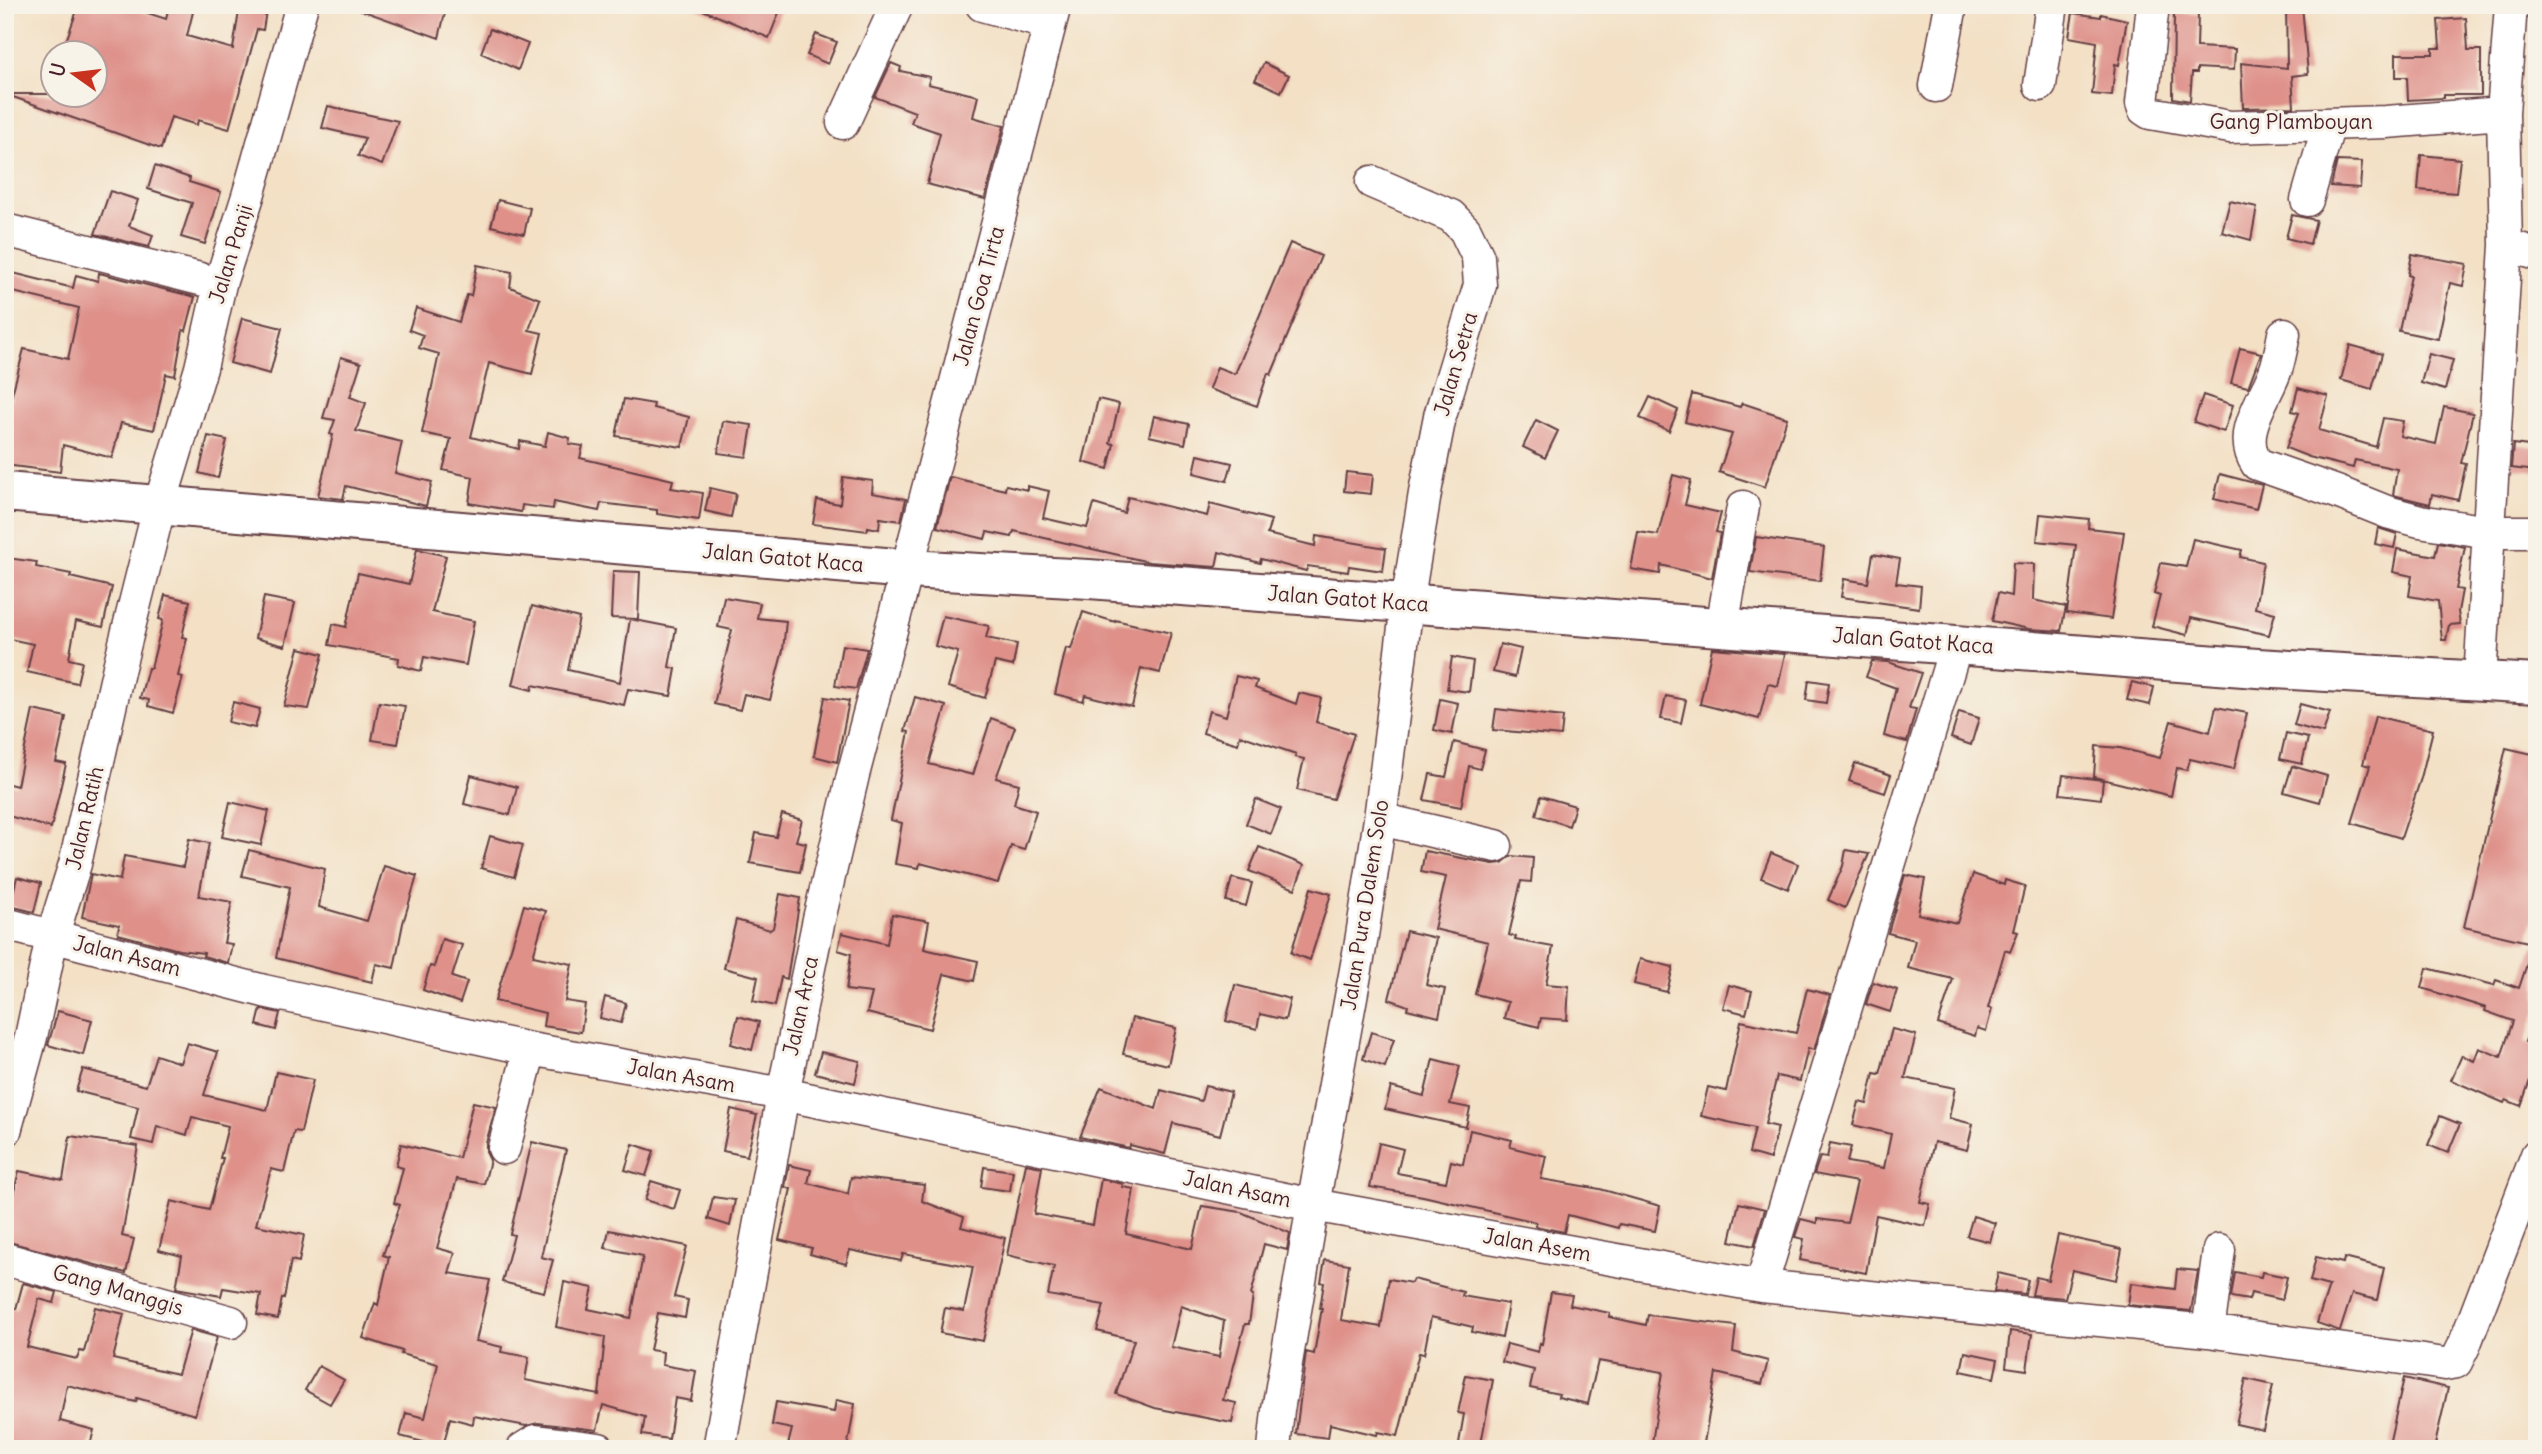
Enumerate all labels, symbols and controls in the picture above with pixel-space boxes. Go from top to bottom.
north arrow [38,38,108,108]
text: U [44,61,71,79]
street label: Gang Plamboyan [2209,108,2373,135]
street label: Jalan Panji [203,201,258,307]
street label: Jalan Goa Tirta [947,223,1010,369]
street label: Jalan Setra [1428,309,1483,419]
street label: Jalan Gatot Kaca [701,537,865,578]
street label: Jalan Gatot Kaca [1266,579,1430,618]
street label: Jalan Gatot Kaca [1831,621,1995,660]
street label: Jalan Ratih [59,763,110,872]
street label: Jalan Pura Dalem Solo [1335,798,1394,1012]
street label: Jalan Asam [71,929,184,982]
street label: Jalan Arca [777,954,824,1058]
street label: Jalan Asam [625,1053,738,1098]
street label: Jalan Asam [1181,1164,1294,1213]
street label: Jalan Asem [1481,1222,1593,1267]
street label: Gang Manggis [50,1258,187,1321]

